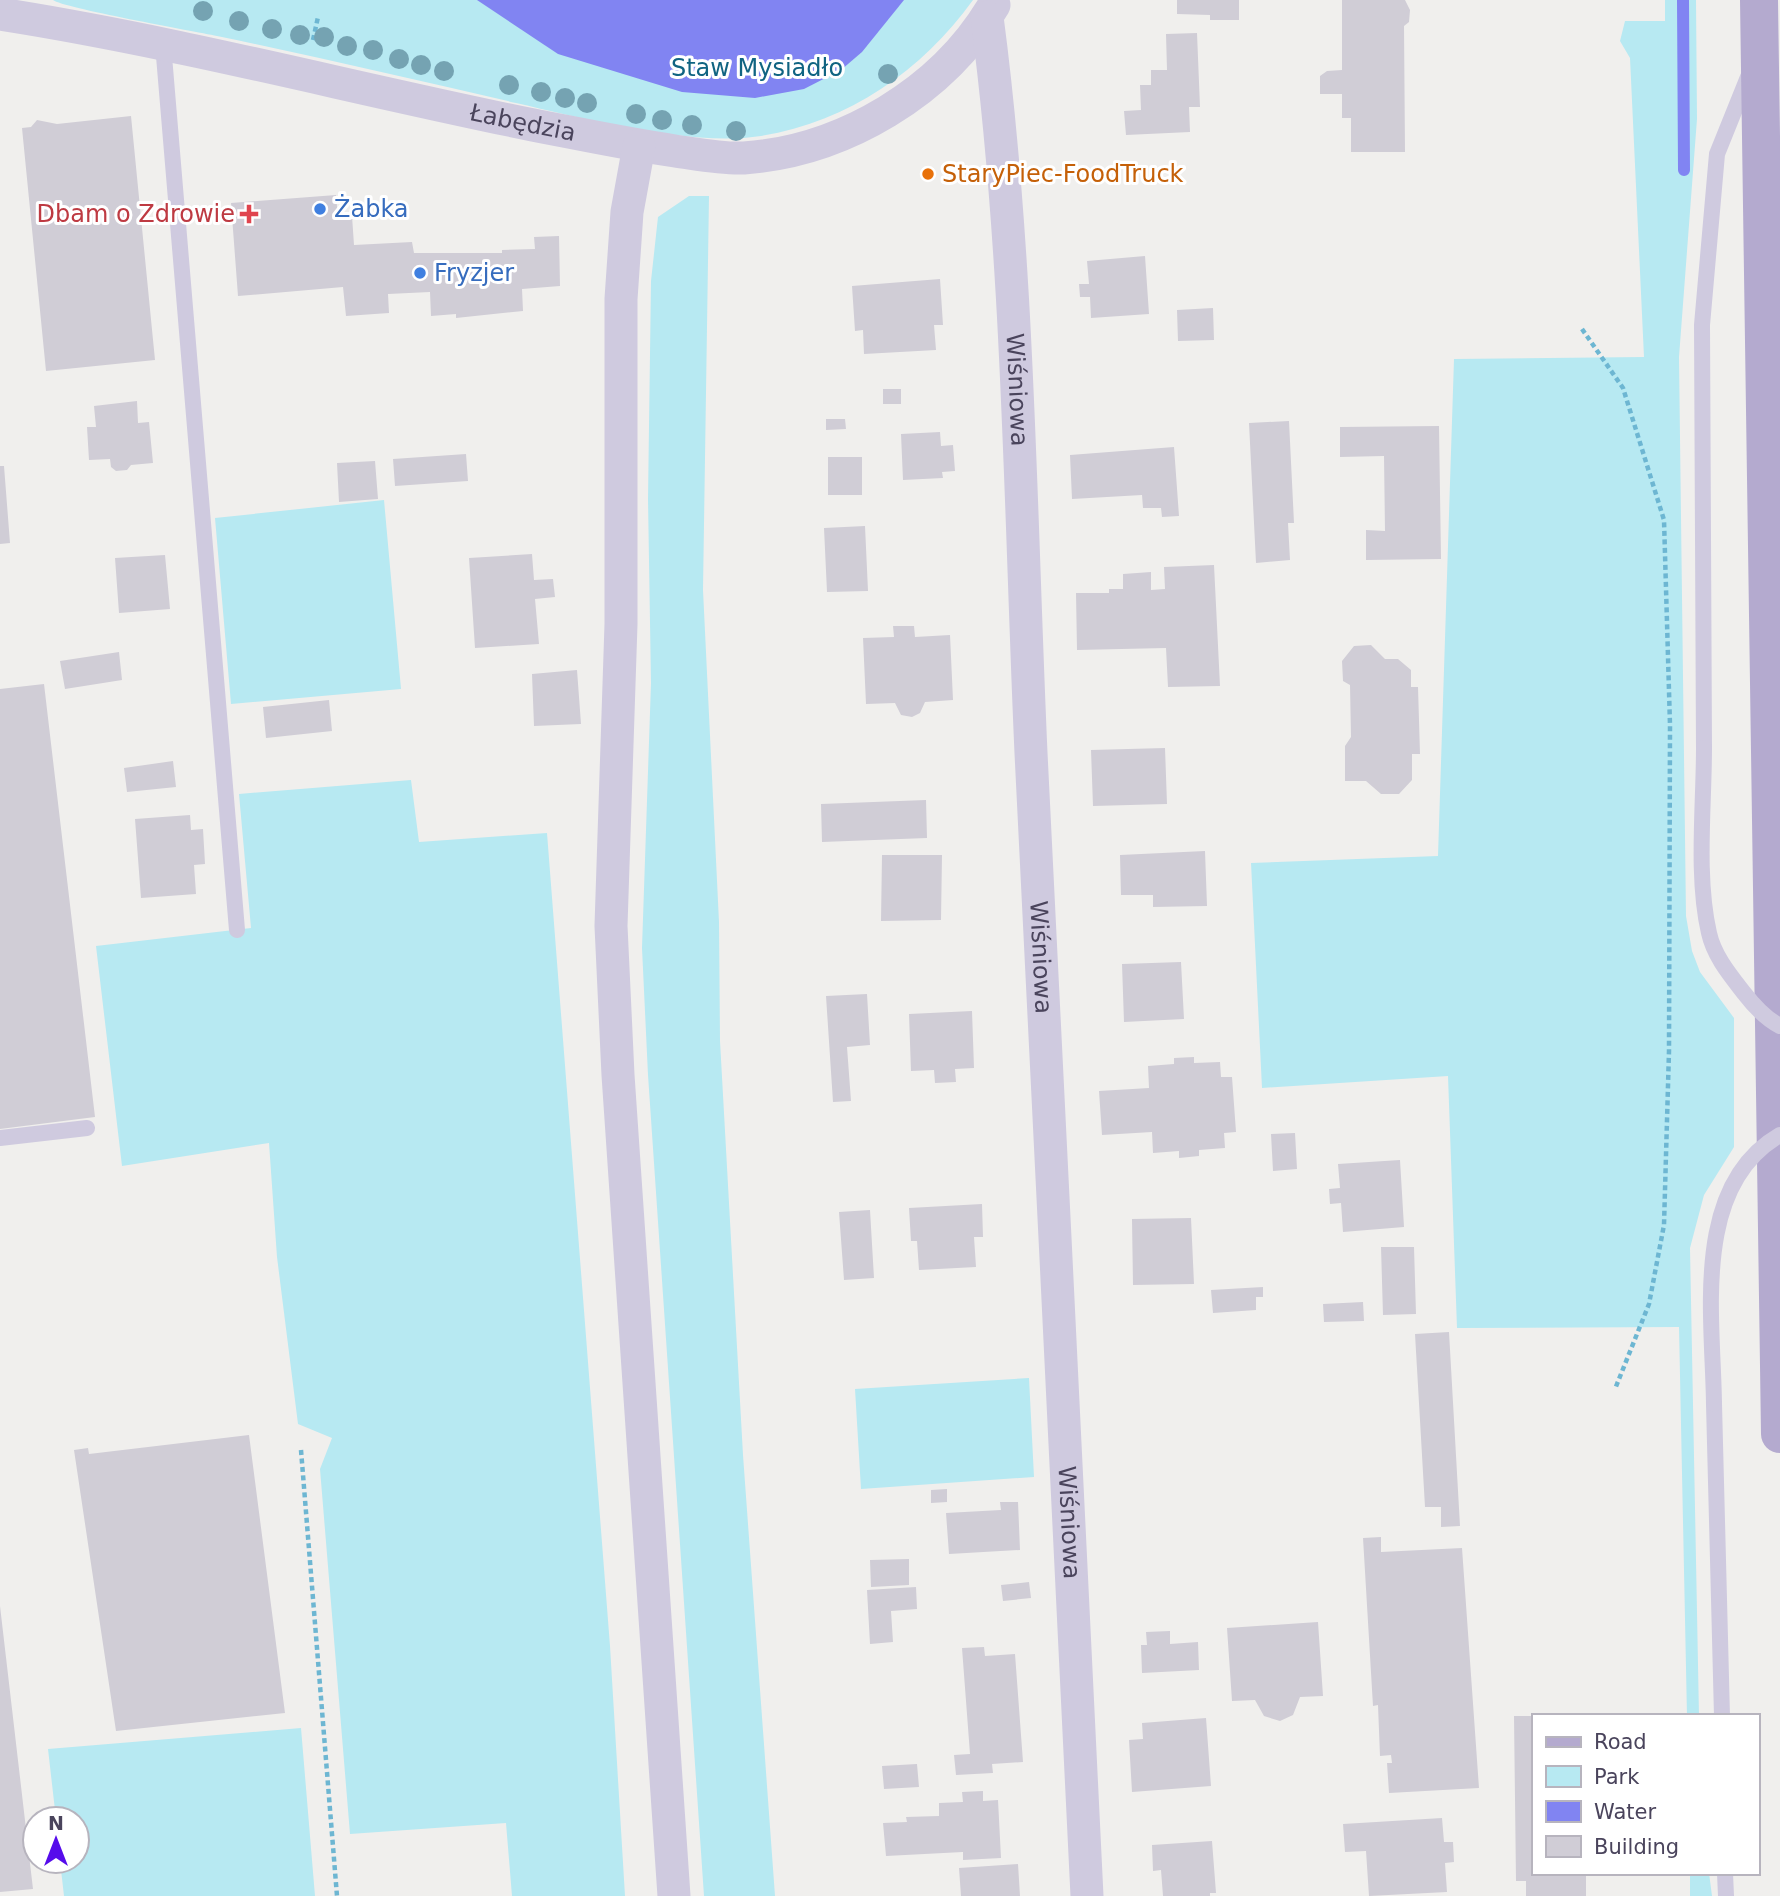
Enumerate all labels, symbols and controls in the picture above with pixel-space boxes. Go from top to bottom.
park label: Staw Mysiadło [671,54,843,82]
street label: Łabędzia [466,98,578,147]
place label: StaryPiec-FoodTruck [942,160,1184,188]
marker: StaryPiec-FoodTruck [920,166,936,182]
place label: Żabka [334,194,409,223]
place label: Dbam o Zdrowie [36,200,235,228]
marker: Żabka [312,201,328,217]
marker: Dbam o Zdrowie [241,206,257,222]
place label: Fryzjer [434,259,514,287]
marker: Fryzjer [412,265,428,281]
street label: Wiśniowa [1000,332,1034,447]
street label: Wiśniowa [1024,900,1058,1014]
street label: Wiśniowa [1052,1465,1086,1580]
legend [1532,1714,1759,1875]
text: Road [1594,1730,1647,1754]
text: Park [1594,1765,1640,1789]
text: Water [1594,1800,1656,1824]
north arrow [21,1805,91,1875]
text: N [48,1812,64,1834]
text: Building [1594,1835,1679,1859]

